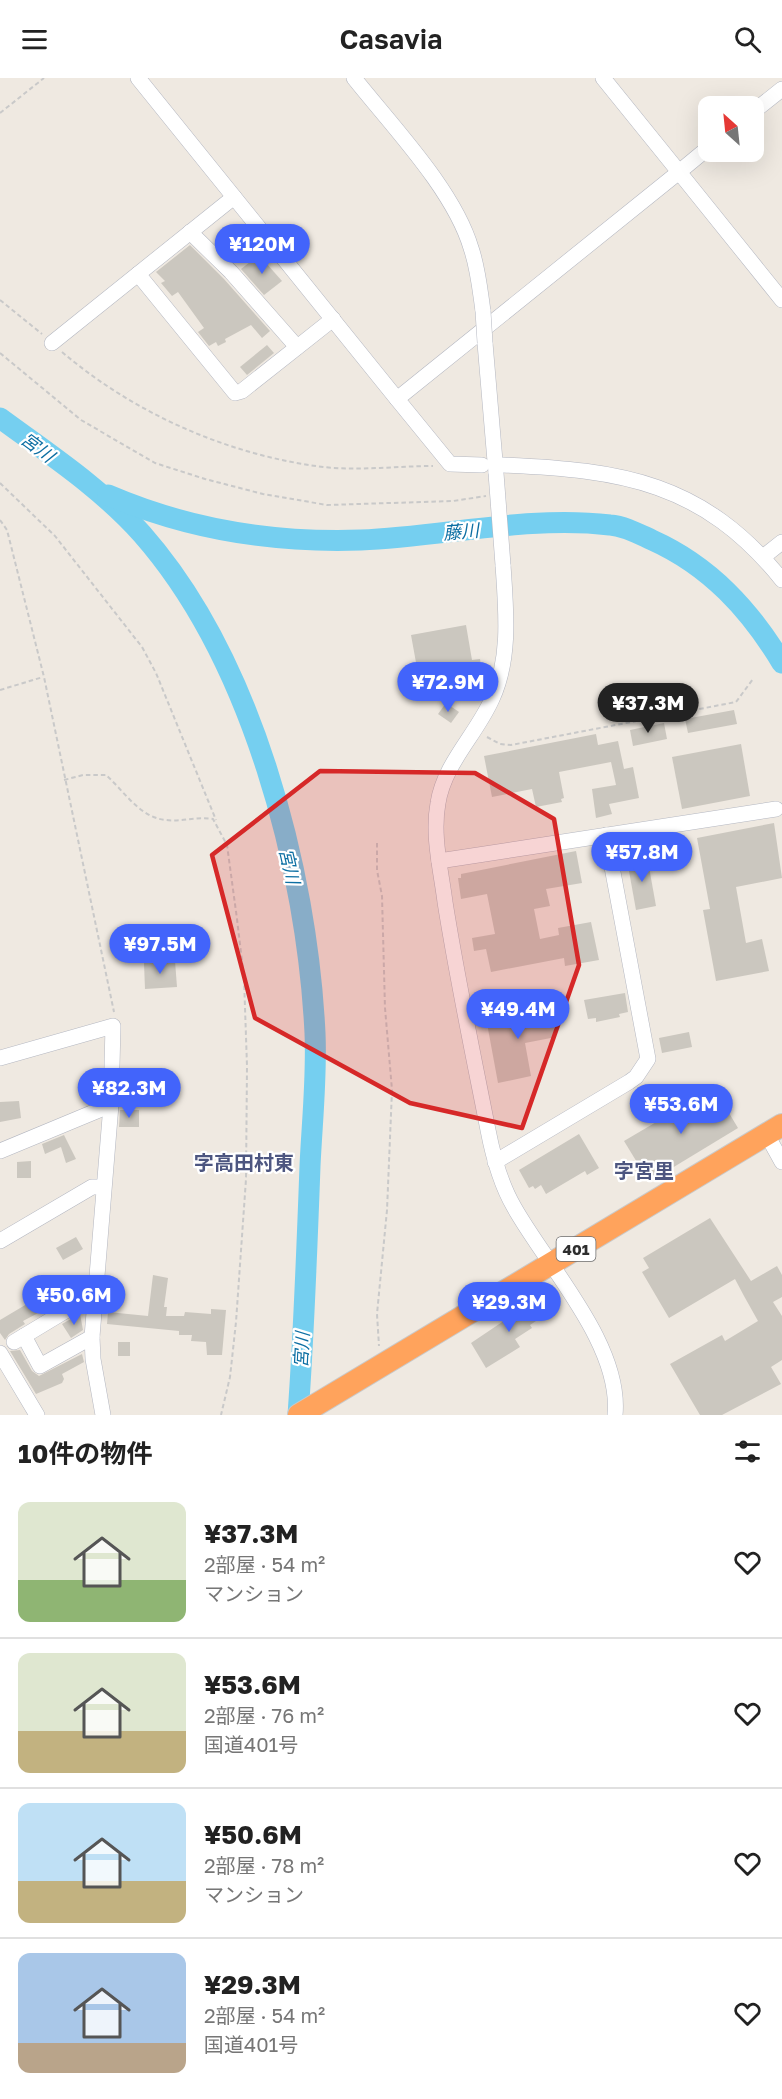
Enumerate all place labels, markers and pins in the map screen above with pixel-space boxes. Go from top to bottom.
pin: ¥120M [220,224,304,275]
pin: ¥72.9M [399,662,497,713]
pin: ¥37.3M [599,683,697,734]
pin: ¥57.8M [593,832,691,883]
pin: ¥97.5M [111,924,209,975]
pin: ¥49.4M [469,989,567,1040]
pin: ¥82.3M [80,1068,178,1119]
pin: ¥53.6M [632,1084,730,1135]
pin: ¥50.6M [25,1275,123,1326]
pin: ¥29.3M [460,1282,558,1333]

